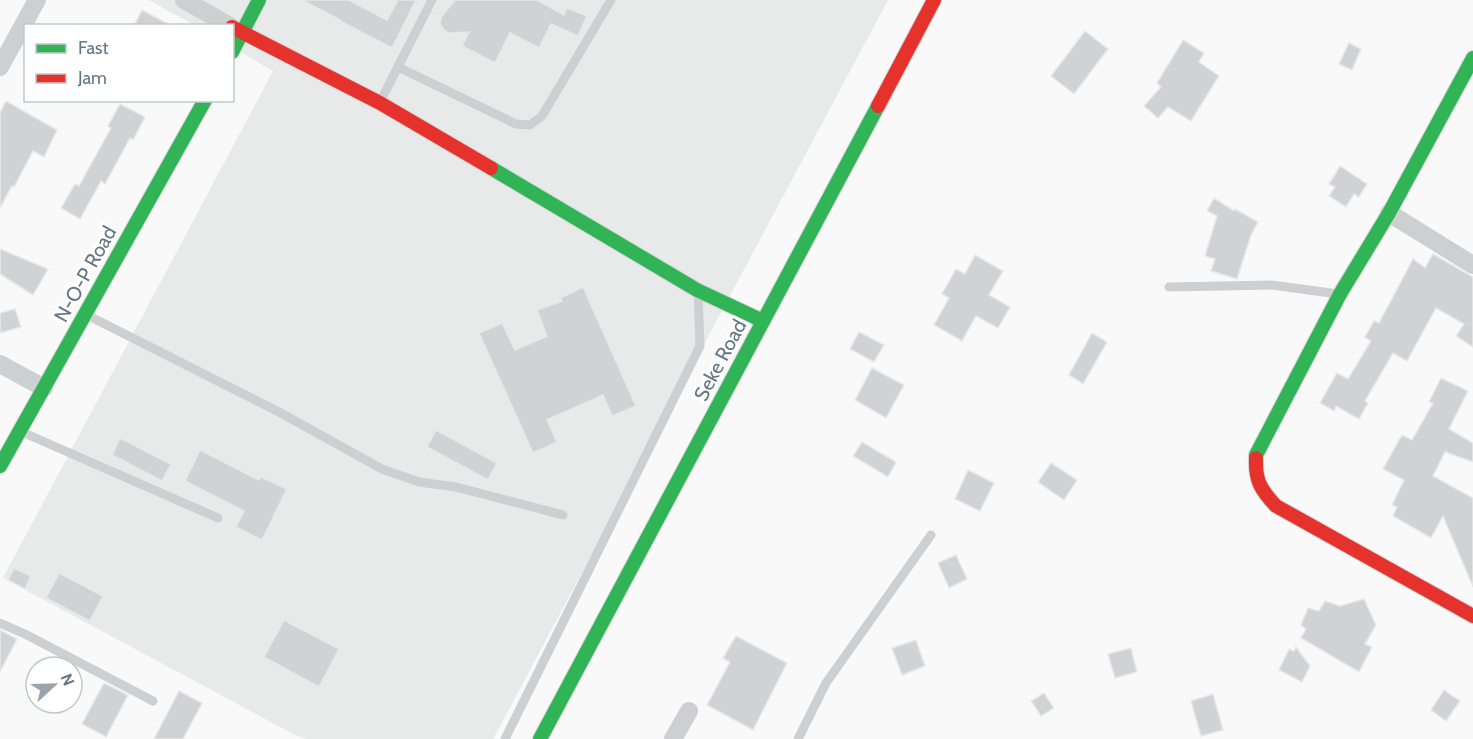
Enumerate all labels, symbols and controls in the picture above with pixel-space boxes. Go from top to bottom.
legend [24,24,234,102]
text: Fast [78,37,109,59]
text: Jam [77,67,107,89]
street label: N-O-P Road [49,222,121,326]
street label: Seke Road [689,315,751,405]
north arrow [24,655,84,715]
text: N [57,671,78,688]

